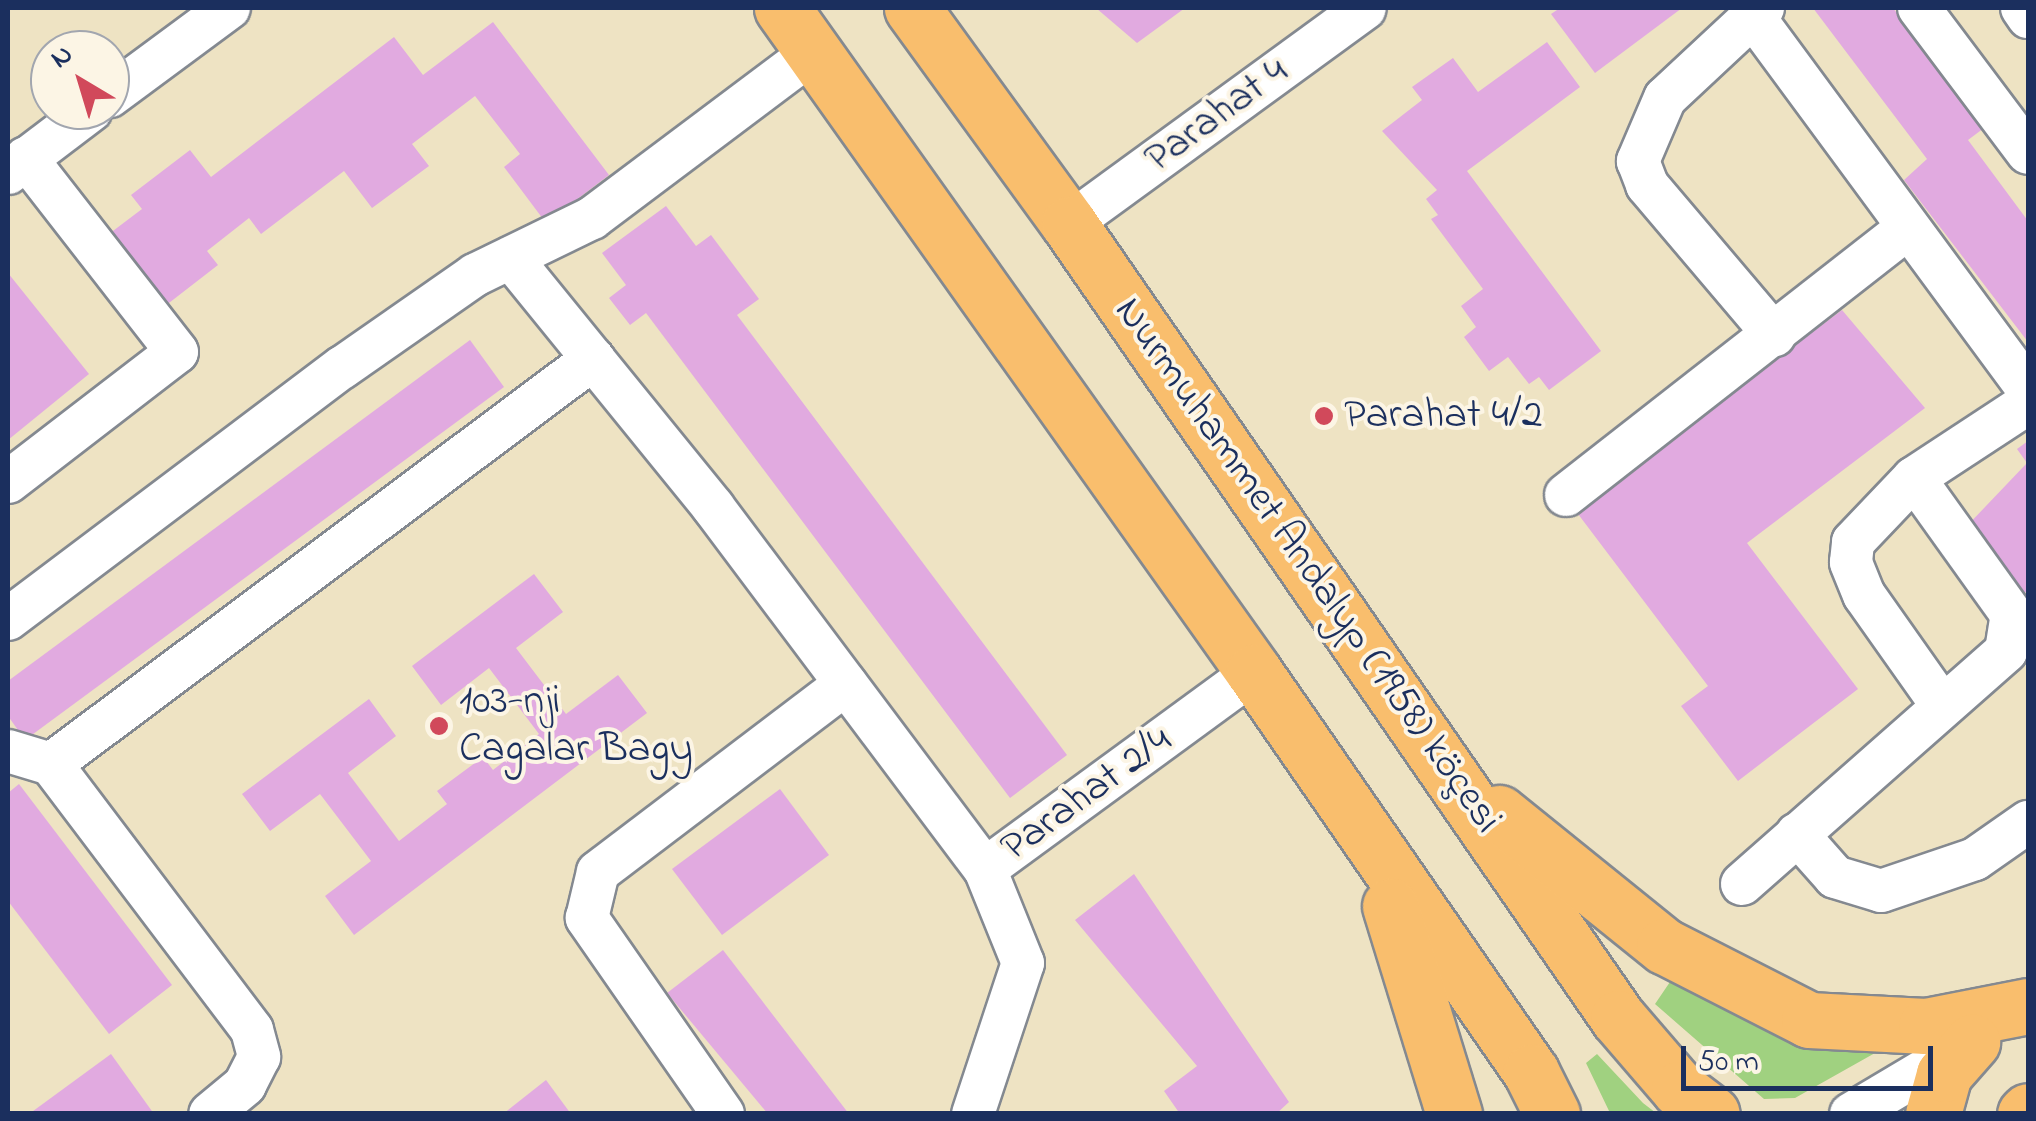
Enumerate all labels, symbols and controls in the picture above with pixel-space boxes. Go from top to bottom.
north arrow [30,30,130,130]
text: N [42,36,83,80]
street label: Parahat 4 [1136,47,1298,185]
street label: Nurmuhammet Andalyp (1958) köçesi [1102,288,1512,844]
place label: Parahat 4/2 [1344,391,1543,441]
marker: Parahat 4/2 [1313,405,1335,427]
place label: 103-nji Cagalar Bagy [459,677,693,776]
marker: 103-nji Cagalar Bagy [428,715,450,737]
street label: Parahat 2/4 [992,716,1182,874]
scale bar [1686,1026,1938,1088]
text: 50 m [1698,1041,1759,1085]

